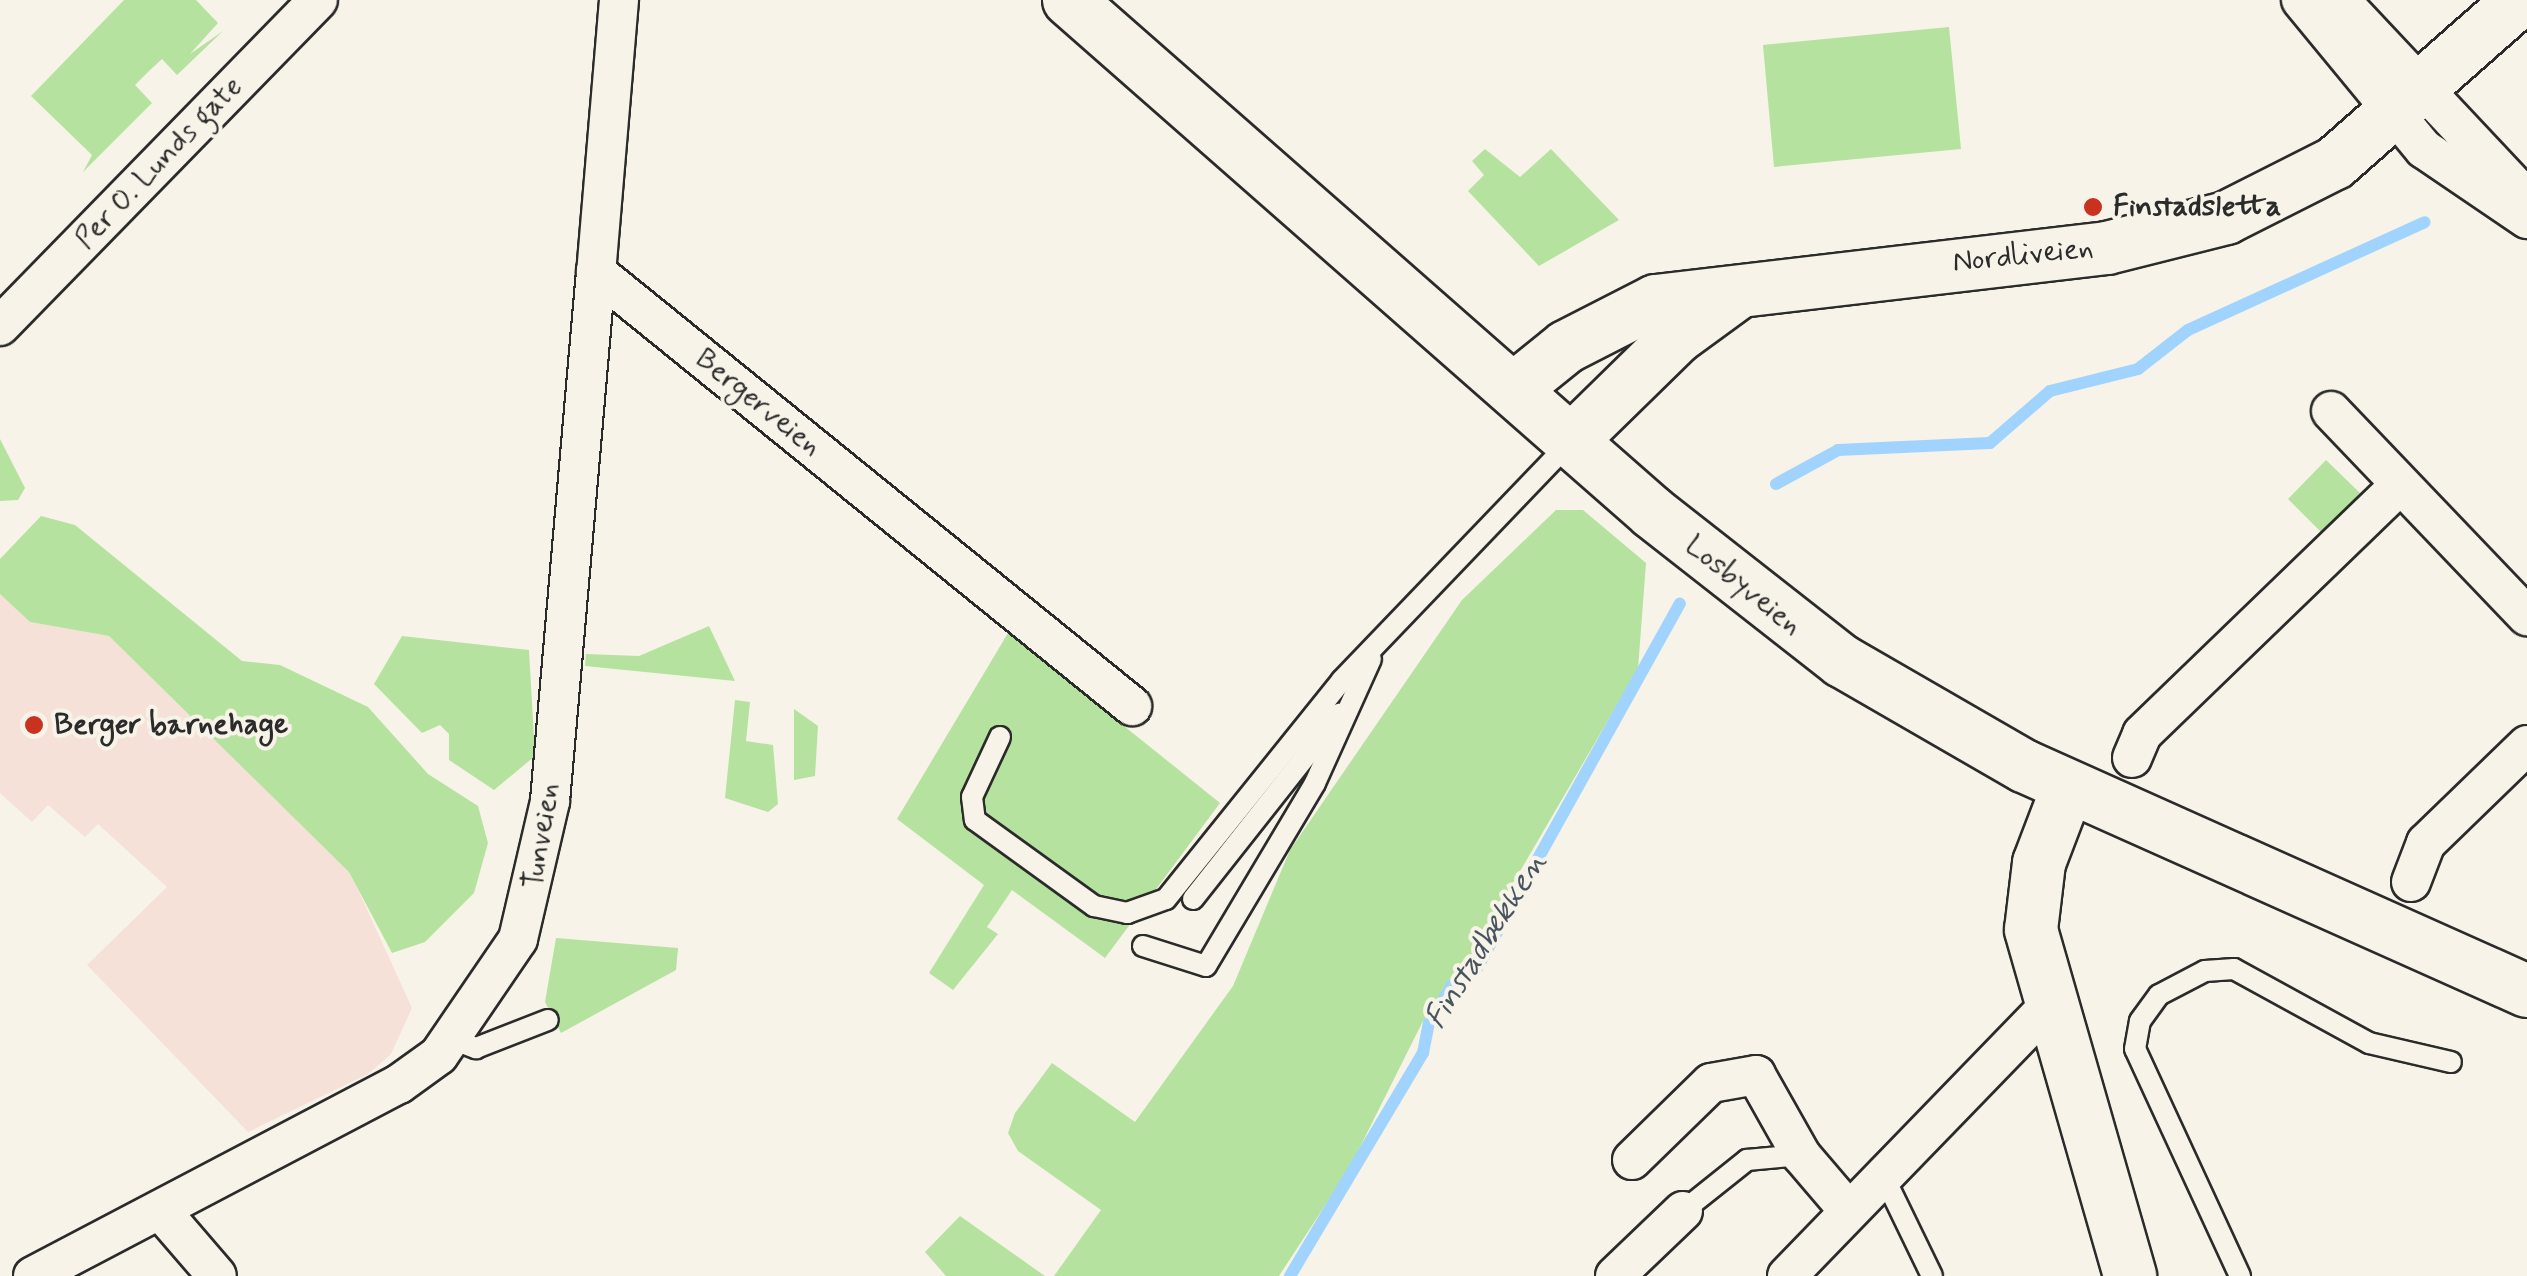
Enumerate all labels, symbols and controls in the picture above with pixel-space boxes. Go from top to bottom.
street label: Per O. Lunds gate [69,70,249,256]
place label: Finstadsletta [2113,189,2281,225]
marker: Finstadsletta [2082,196,2104,218]
street label: Nordliveien [1951,231,2095,281]
street label: Bergerveien [687,341,829,465]
street label: Losbyveien [1677,528,1809,644]
place label: Berger barnehage [54,707,290,743]
marker: Berger barnehage [23,714,45,736]
street label: Tunveien [516,780,568,892]
water label: Finstadbekken [1417,846,1555,1036]

